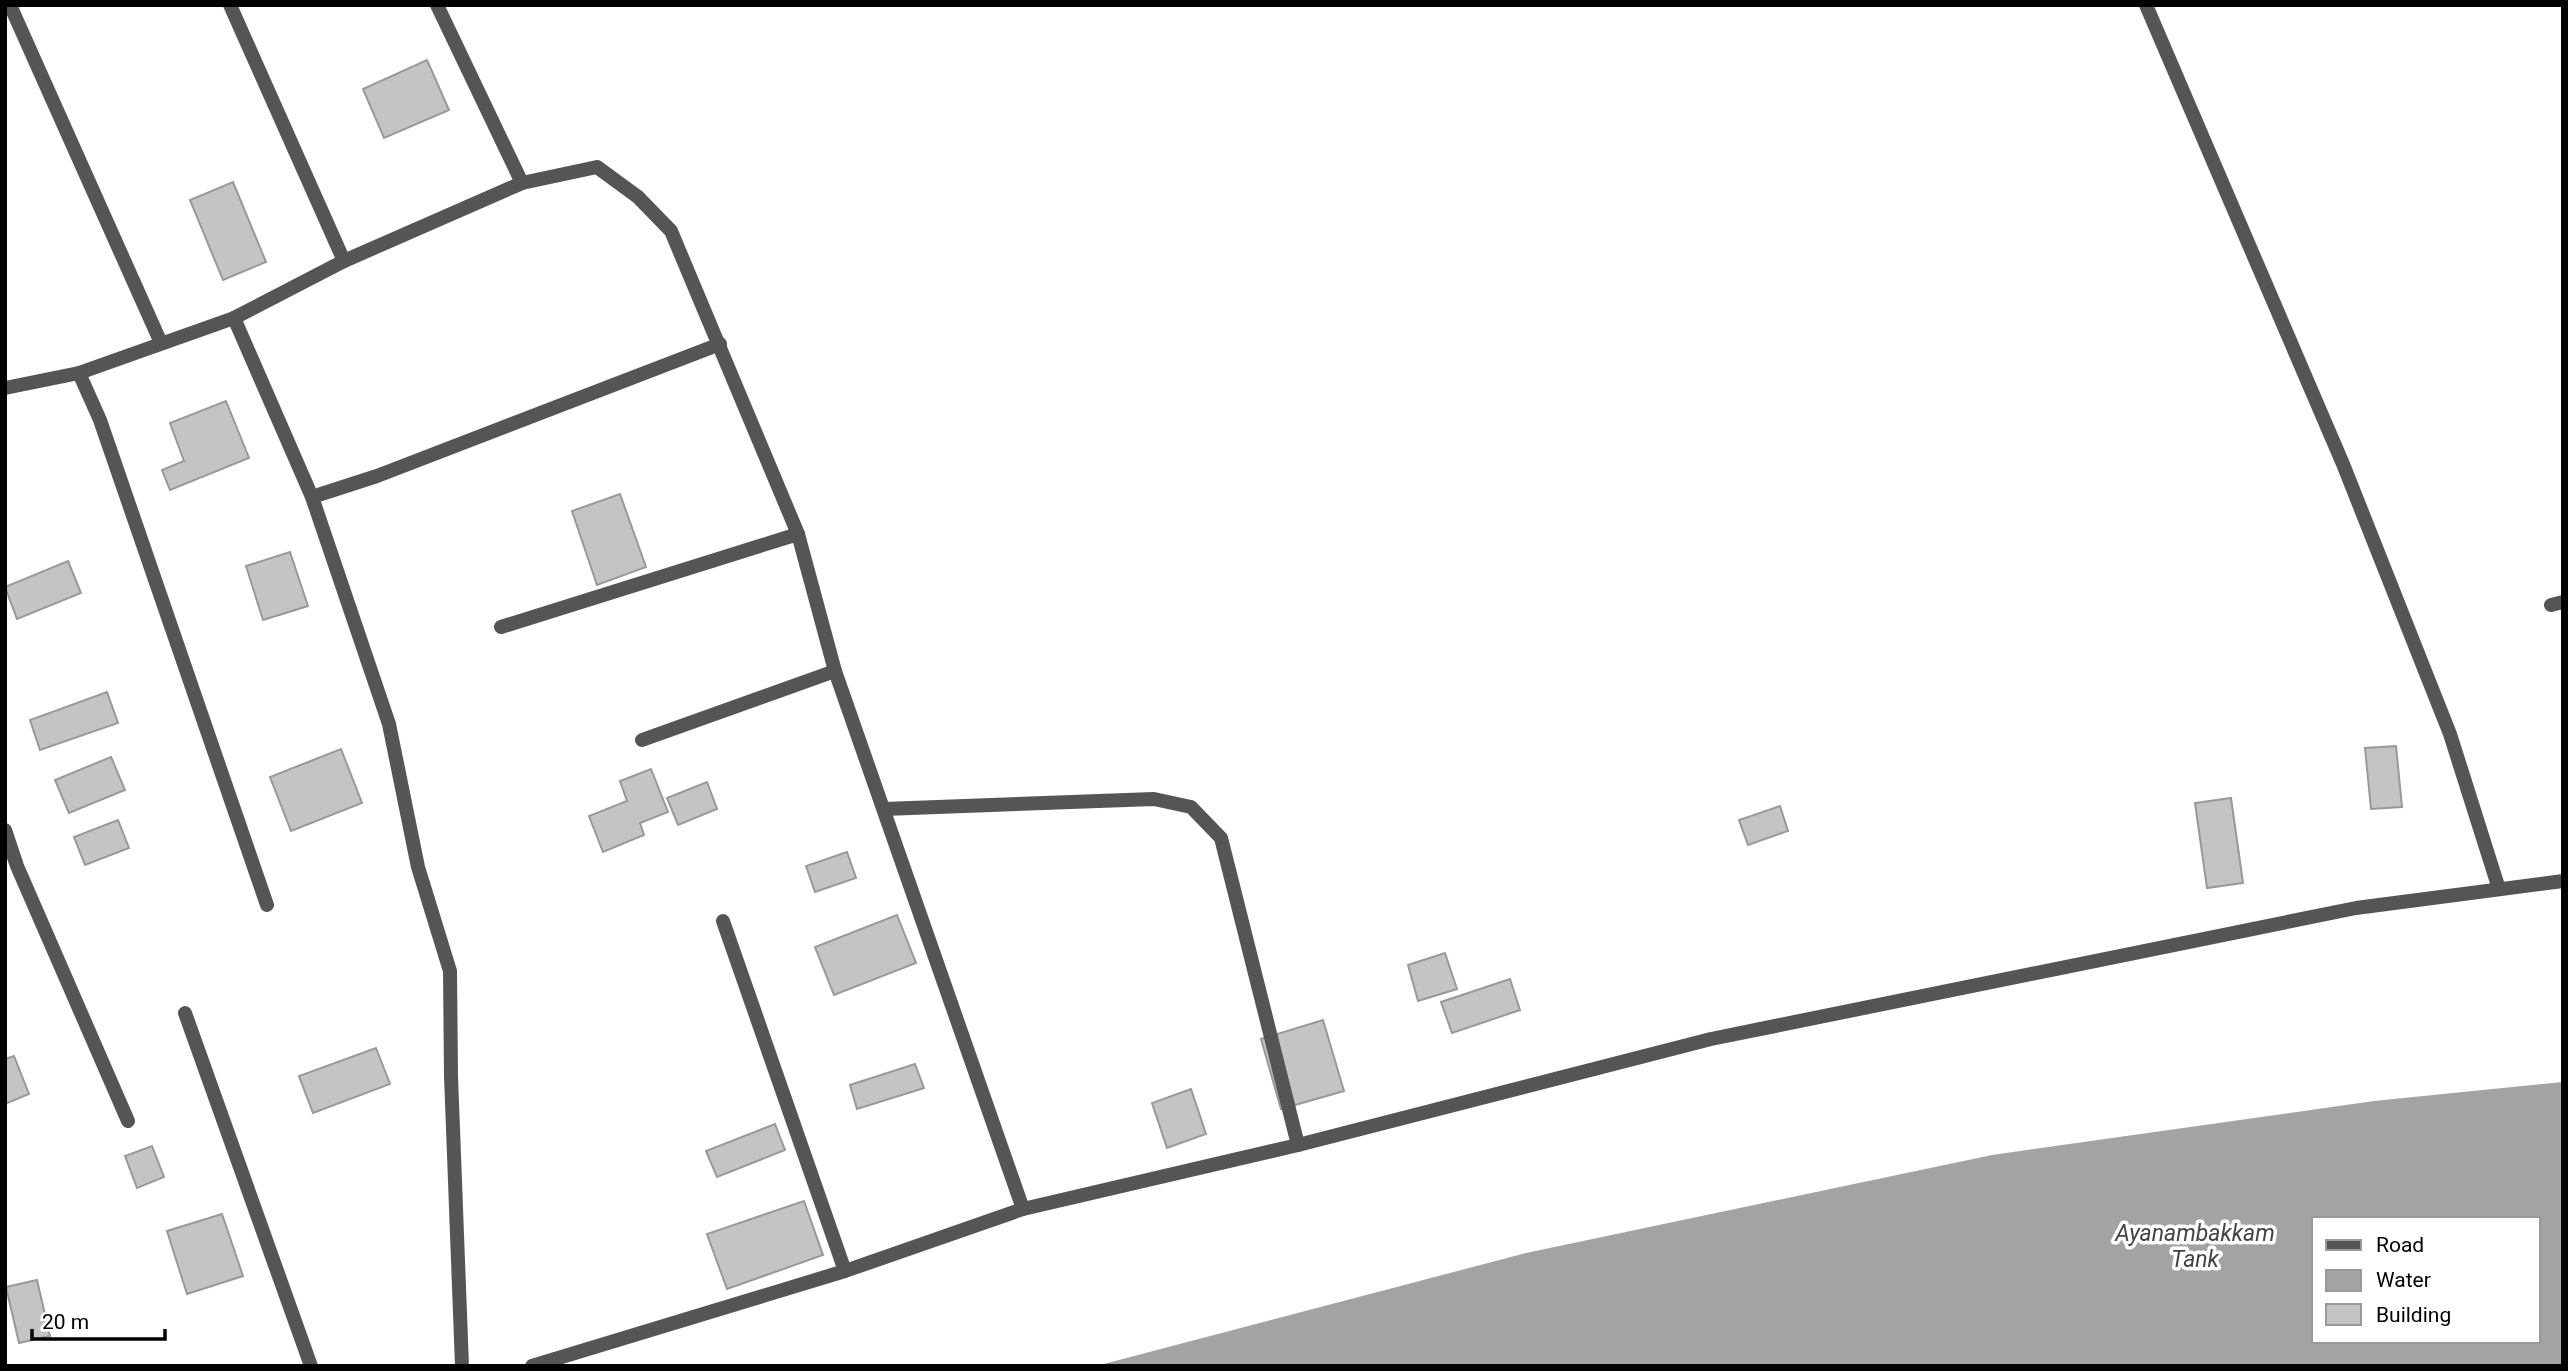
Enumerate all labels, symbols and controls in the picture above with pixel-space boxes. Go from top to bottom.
legend [2312,1217,2540,1343]
water label: Ayanambakkam Tank [2114,1220,2275,1273]
text: Road [2376,1233,2424,1257]
text: Water [2376,1268,2431,1292]
scale bar [32,1298,164,1342]
text: Building [2376,1303,2451,1327]
text: 20 m [42,1310,89,1334]

